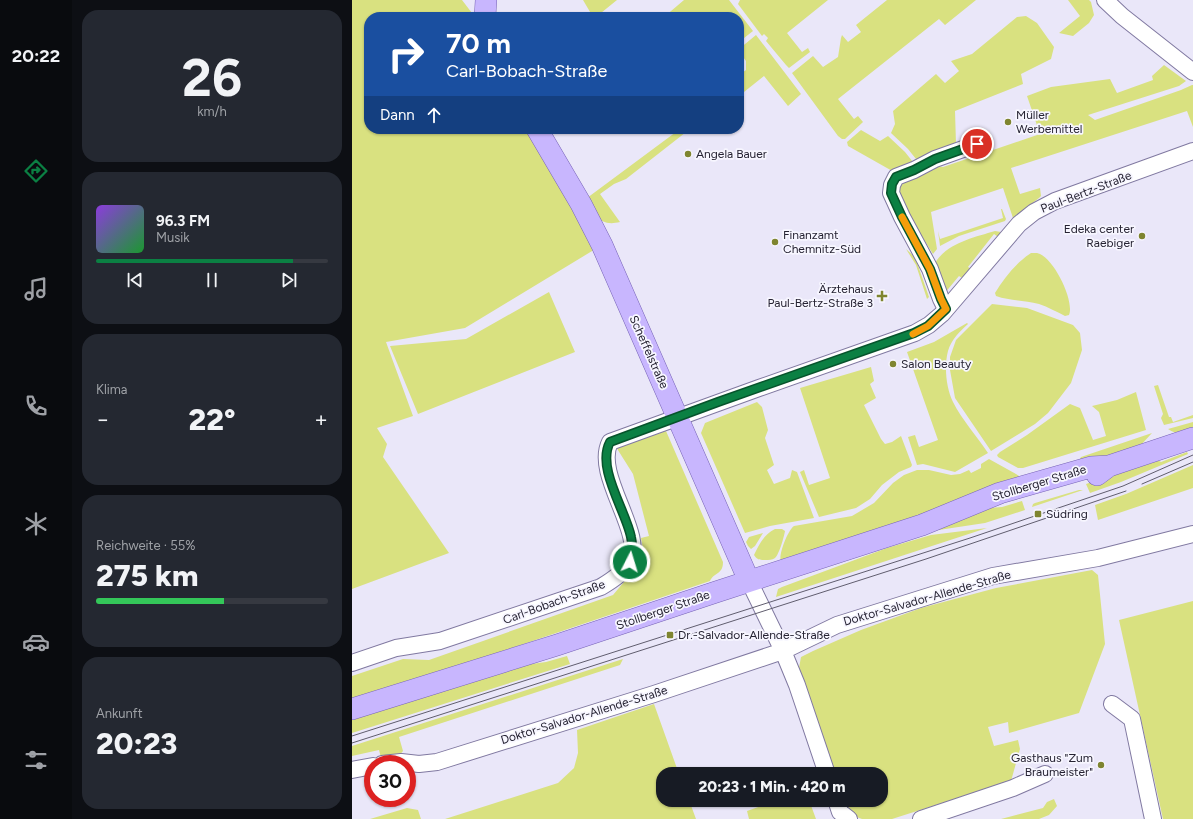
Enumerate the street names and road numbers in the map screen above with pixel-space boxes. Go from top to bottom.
street label: Paul-Bertz-Straße [1039,168,1134,216]
street label: Scheffelstraße [627,313,672,391]
street label: Stollberger Straße [990,462,1088,504]
street label: Doktor-Salvador-Allende-Straße [842,567,1013,629]
street label: Carl-Bobach-Straße [501,577,607,627]
street label: Stollberger Straße [614,587,712,633]
street label: Doktor-Salvador-Allende-Straße [499,683,669,747]

